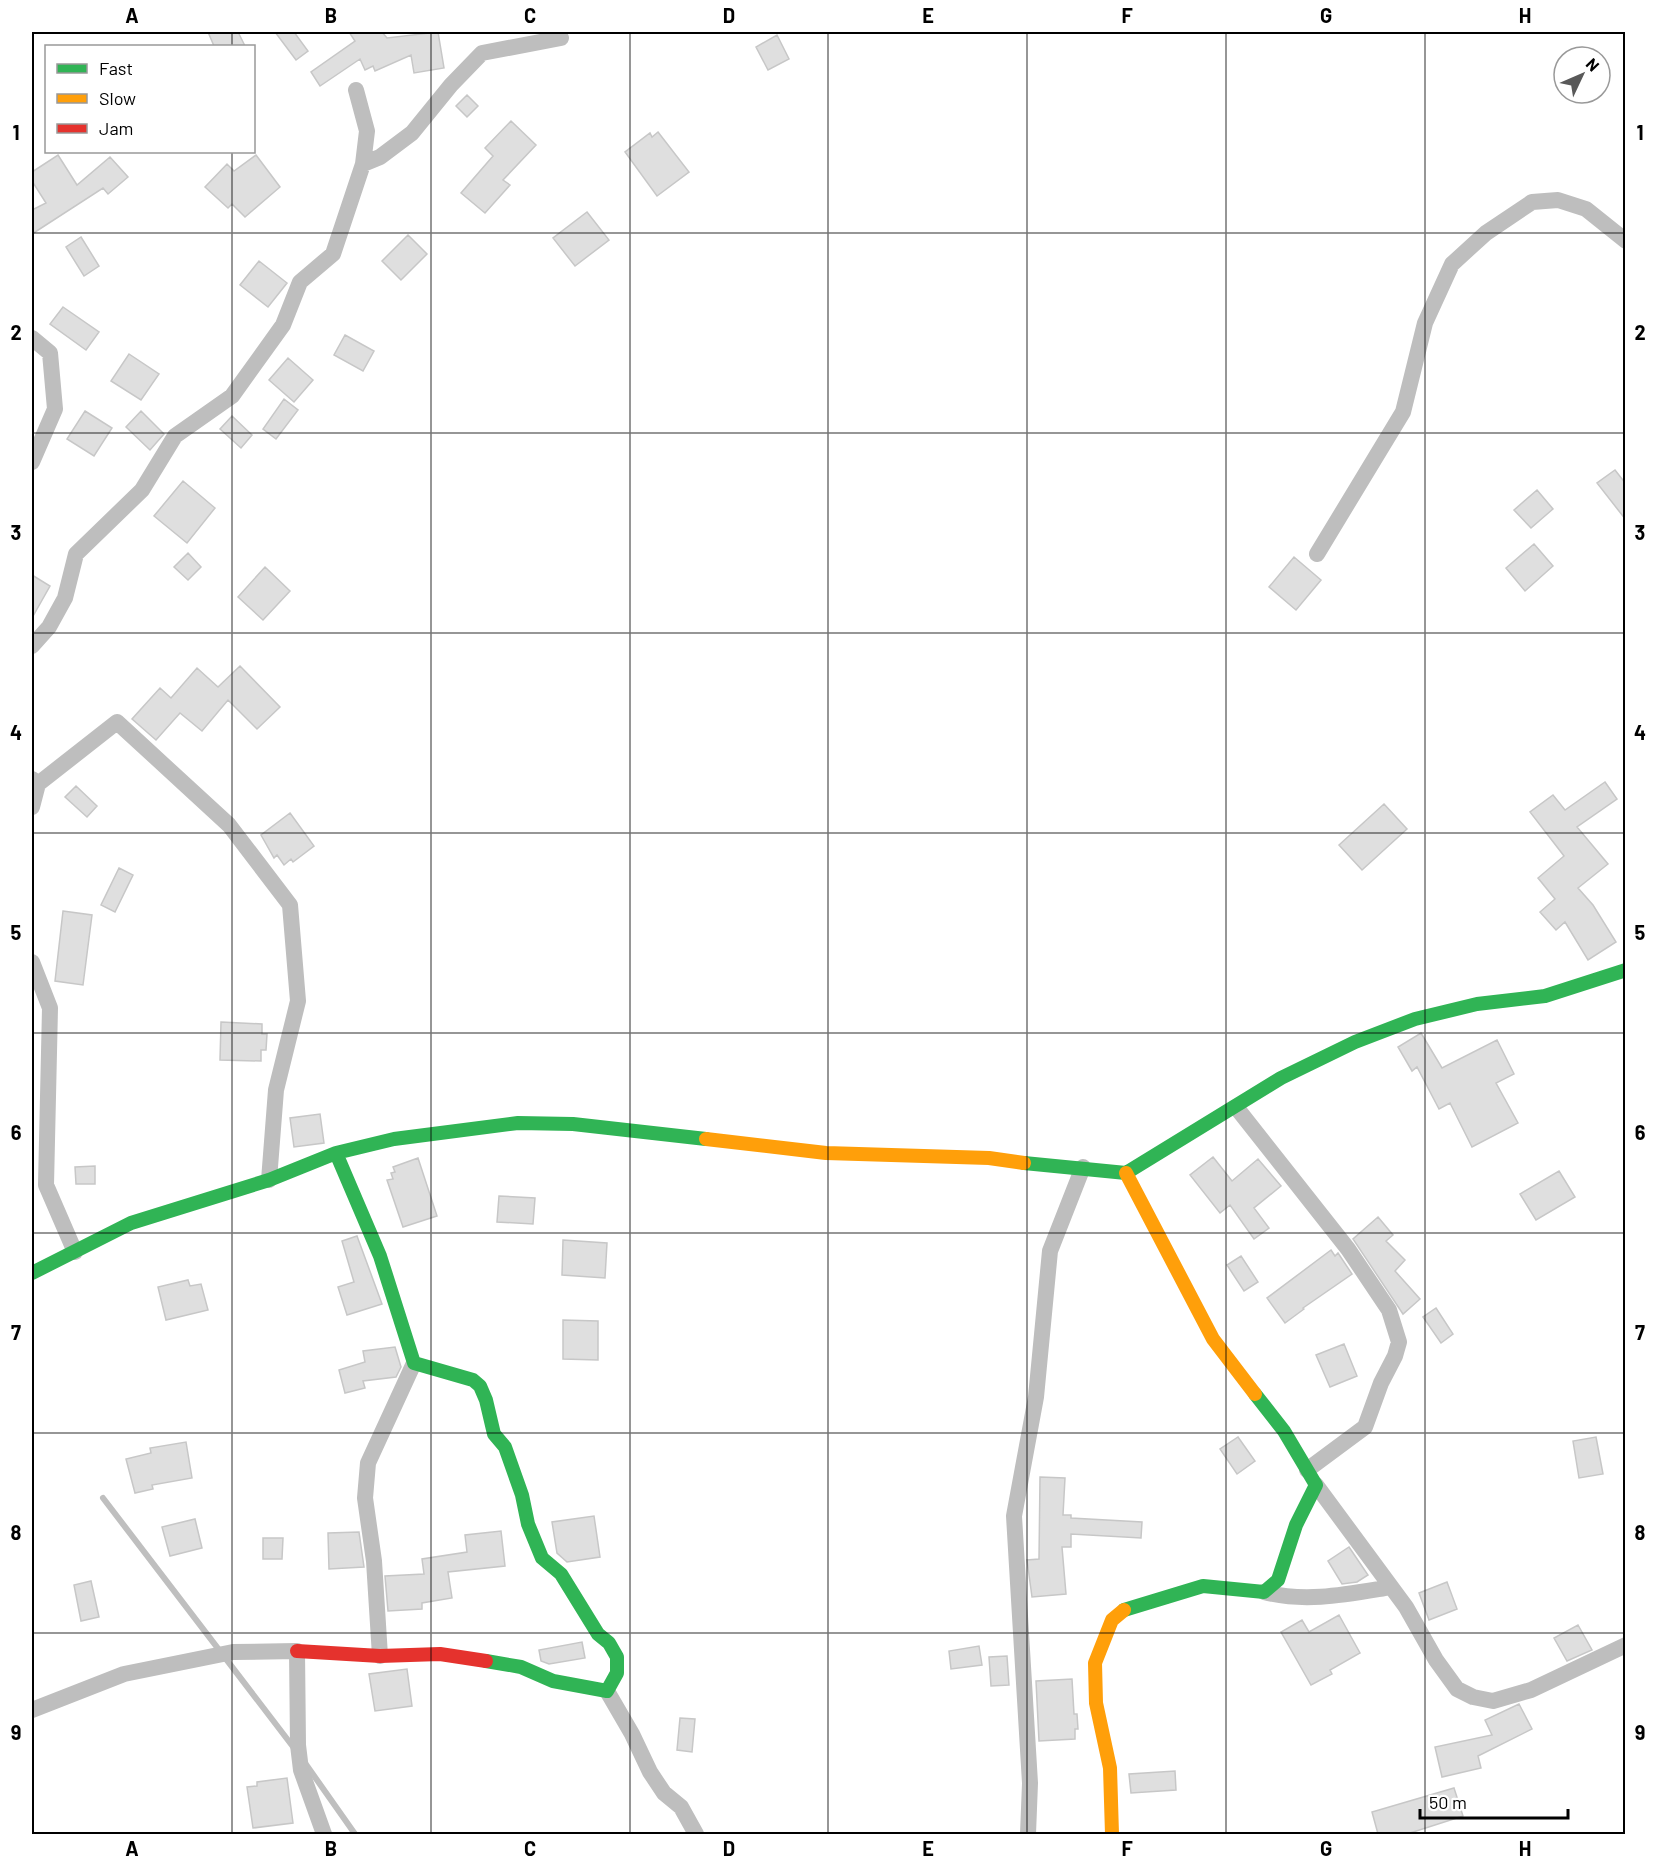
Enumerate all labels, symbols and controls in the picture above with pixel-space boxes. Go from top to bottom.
text: A [125,3,139,27]
text: B [325,3,337,27]
text: C [524,3,536,27]
text: D [723,3,735,27]
text: E [922,3,934,27]
text: F [1121,3,1133,27]
text: G [1320,3,1332,27]
text: H [1519,3,1531,27]
legend [45,45,255,153]
north arrow [1552,45,1612,105]
text: N [1583,54,1604,75]
text: Fast [99,57,133,79]
text: Slow [99,87,136,109]
text: Jam [99,117,133,139]
text: 1 [12,120,20,144]
text: 1 [1636,120,1644,144]
text: 2 [10,320,22,344]
text: 2 [1634,320,1646,344]
text: 3 [11,520,21,544]
text: 3 [1635,520,1645,544]
text: 4 [10,720,22,744]
text: 4 [1634,720,1646,744]
text: 5 [11,920,22,944]
text: 5 [1635,920,1646,944]
text: 6 [11,1120,22,1144]
text: 6 [1635,1120,1646,1144]
text: 7 [11,1320,21,1344]
text: 7 [1635,1320,1645,1344]
text: 8 [11,1520,22,1544]
text: 8 [1635,1520,1646,1544]
text: 9 [11,1720,21,1744]
text: 9 [1635,1720,1645,1744]
scale bar [1420,1782,1568,1820]
text: 50 m [1429,1791,1467,1813]
text: A [125,1836,139,1860]
text: B [325,1836,337,1860]
text: C [524,1836,536,1860]
text: D [723,1836,735,1860]
text: E [922,1836,934,1860]
text: F [1121,1836,1133,1860]
text: G [1320,1836,1332,1860]
text: H [1519,1836,1531,1860]

